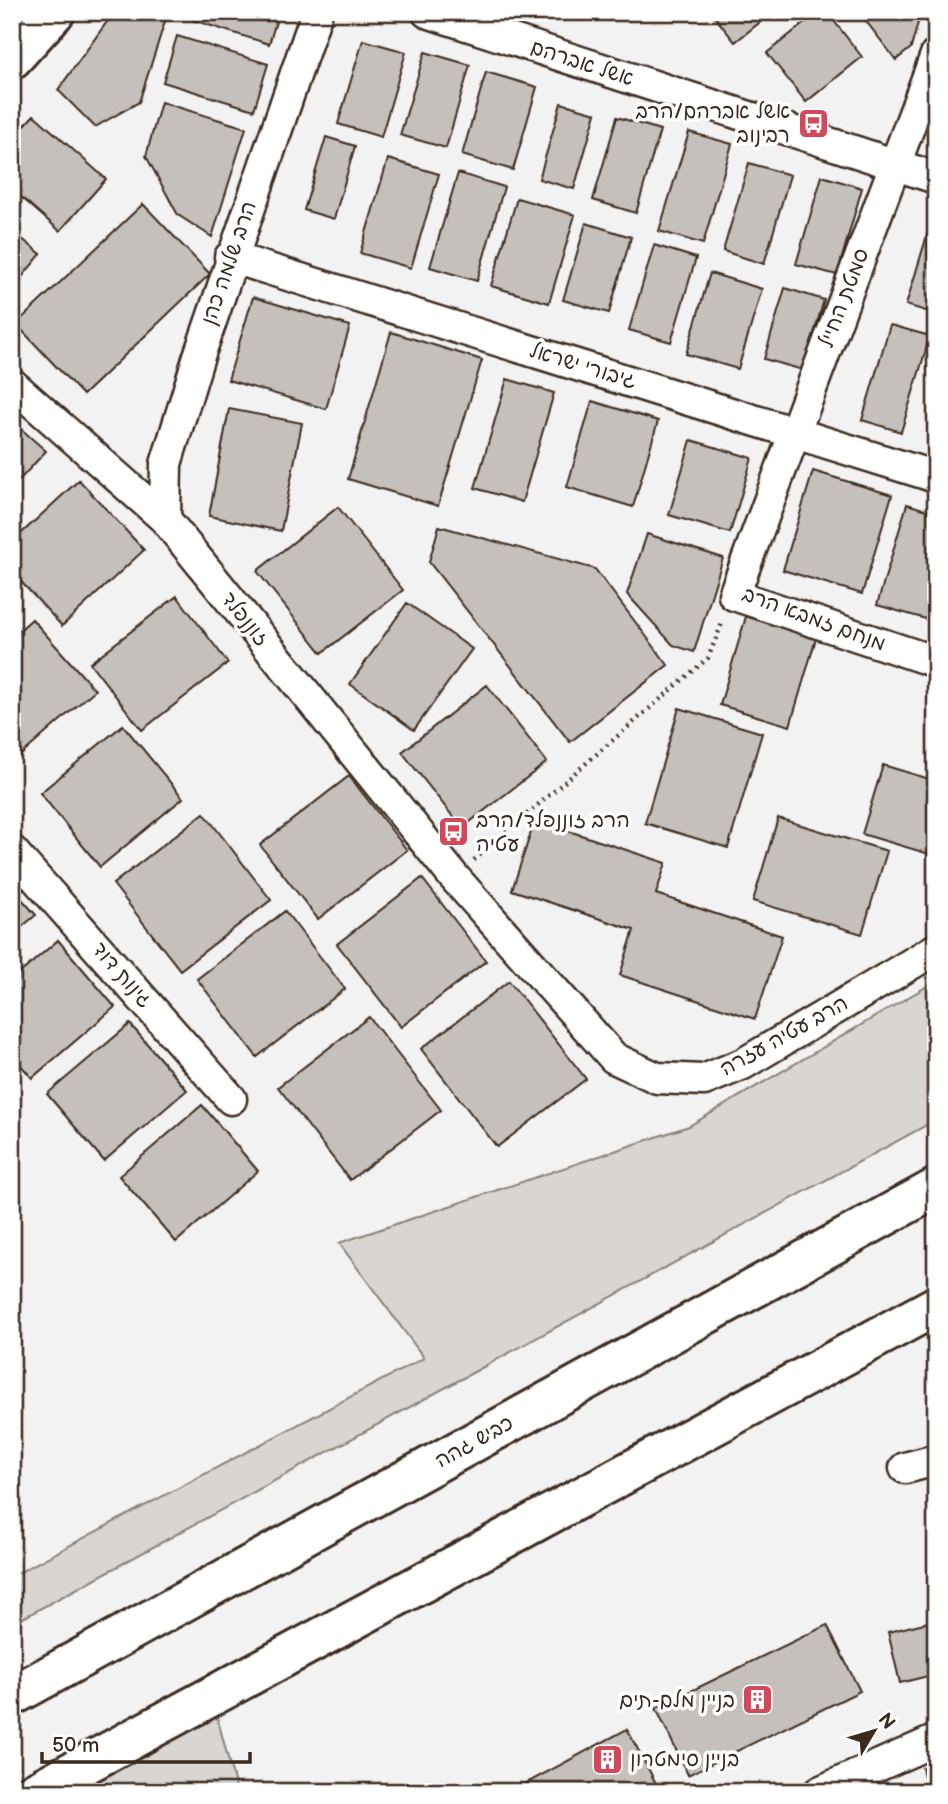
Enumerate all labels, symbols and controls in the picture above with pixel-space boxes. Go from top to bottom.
street label: אשל אברהם [527,35,637,91]
place label: אשל אברהם/הרב רבינוב [635,99,790,148]
bus stop icon: אשל אברהם/הרב רבינוב [796,106,830,140]
street label: הרב שלמה כהן [196,198,262,328]
street label: סמטת החייל [814,245,874,351]
street label: גיבורי ישראל [527,338,639,394]
street label: מנחם זמבא הרב [739,581,889,657]
street label: זוננפלד [216,587,274,651]
place label: הרב זוננפלד/הרב עטיה [476,808,630,857]
bus stop icon: הרב זוננפלד/הרב עטיה [436,815,470,849]
street label: גינות דוד [87,937,157,1013]
street label: הרב עטיה עזרה [716,991,852,1081]
street label: כביש גהה [431,1410,517,1474]
building icon: בניין מלם-תים [741,1683,775,1717]
place label: בניין מלם-תים [619,1688,735,1713]
north arrow [839,1696,909,1766]
text: N [873,1709,900,1734]
scale bar [42,1720,250,1764]
text: 50 m [52,1733,99,1758]
building icon: בניין סימטרון [590,1742,624,1776]
place label: בניין סימטרון [630,1747,739,1772]

